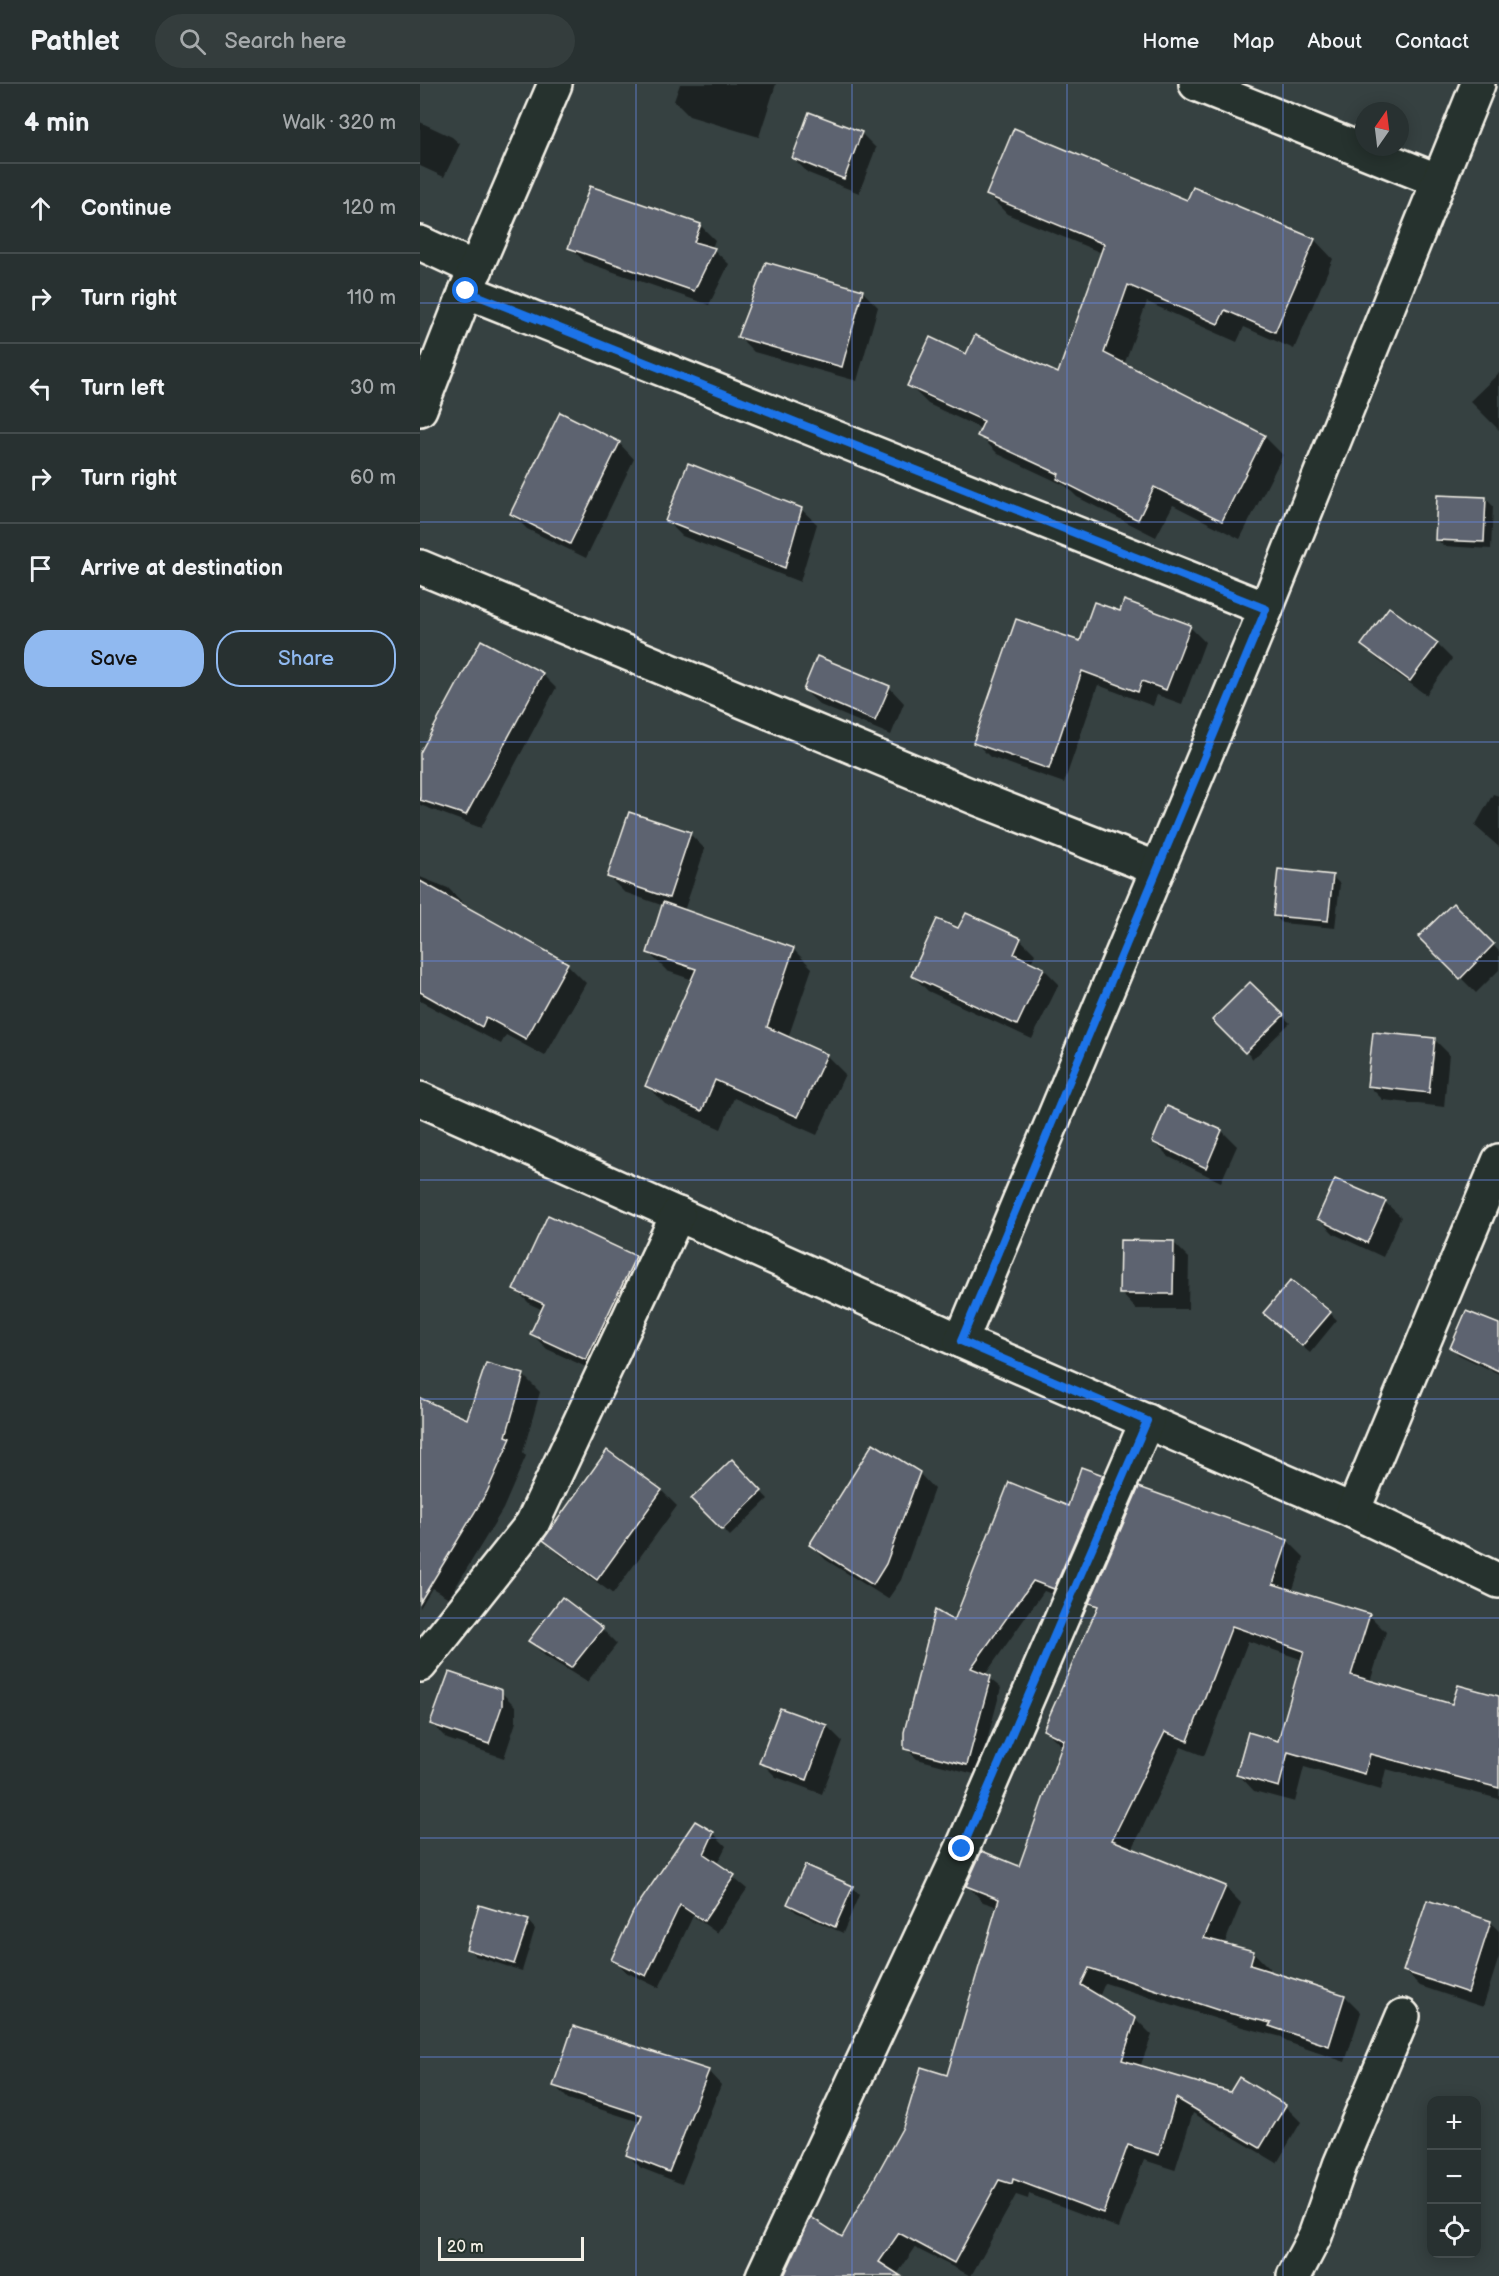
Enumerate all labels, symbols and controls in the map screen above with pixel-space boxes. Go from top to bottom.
search box [155,14,575,68]
text: Pathlet [30,25,119,58]
icon: search [176,25,209,58]
text: Search here [224,28,346,55]
text: Home [1142,29,1199,54]
text: Map [1232,29,1274,54]
text: About [1307,29,1362,54]
text: Contact [1395,29,1469,54]
north arrow [1355,102,1409,156]
text: 4 min [24,108,89,139]
text: Walk · 320 m [282,111,396,135]
icon: ahead [24,192,57,225]
text: Continue [81,195,171,222]
text: 120 m [343,196,396,220]
route start [452,277,478,303]
icon: right [24,282,57,315]
text: Turn right [81,285,177,312]
text: 110 m [347,286,396,310]
icon: left [24,372,57,405]
text: Turn left [81,375,165,402]
text: 30 m [350,376,396,400]
icon: right [24,462,57,495]
text: Turn right [81,465,177,492]
text: 60 m [350,466,396,490]
icon: arrive [24,552,57,585]
text: Arrive at destination [81,555,283,582]
button: Save [24,630,204,687]
button: Share [216,630,396,687]
route end [948,1835,974,1861]
map controls [1427,2096,1481,2258]
button: + [1427,2096,1481,2150]
button: − [1427,2150,1481,2204]
button: locate [1427,2204,1481,2258]
scale bar [438,2234,584,2262]
text: 20 m [447,2238,483,2257]

